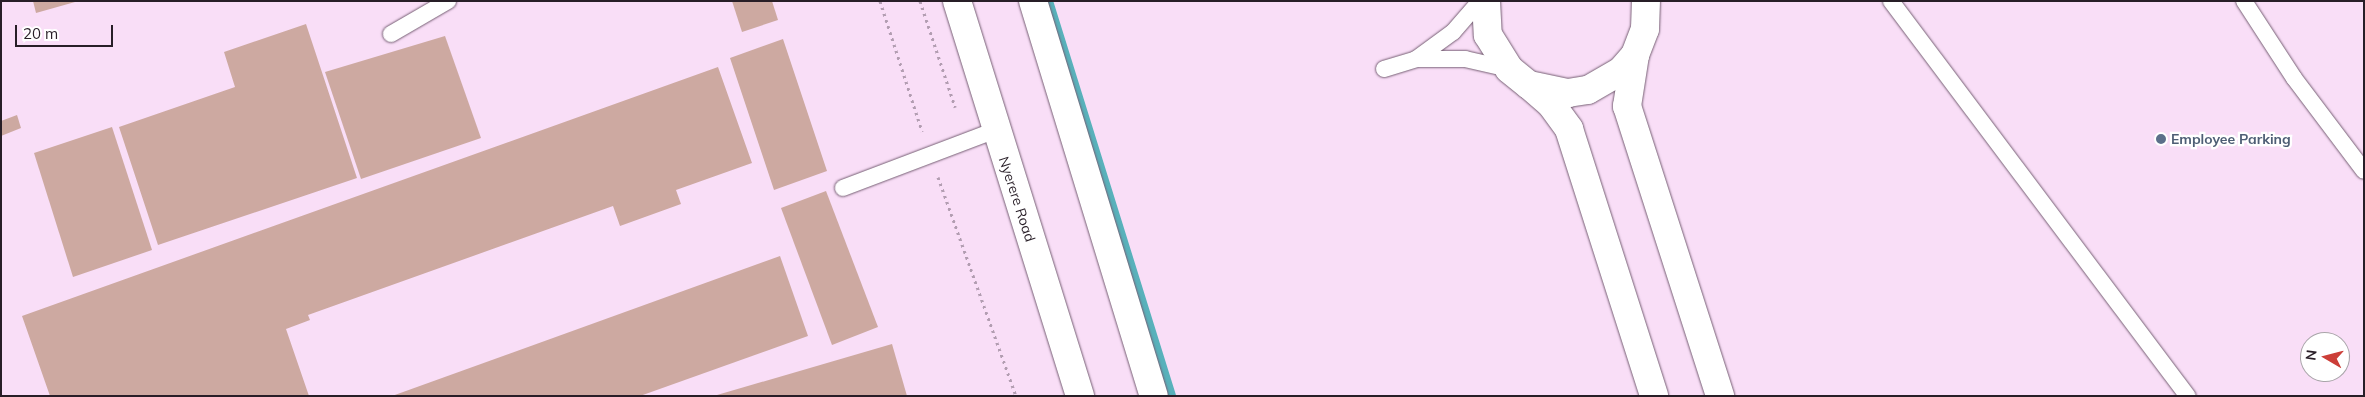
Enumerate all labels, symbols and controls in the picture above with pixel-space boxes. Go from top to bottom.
scale bar [18,15,115,47]
text: 20 m [23,24,58,43]
place label: Employee Parking [2171,131,2291,147]
marker: Employee Parking [2155,133,2167,145]
street label: Nyerere Road [995,154,1039,244]
north arrow [2300,332,2350,382]
text: N [2301,349,2321,362]

